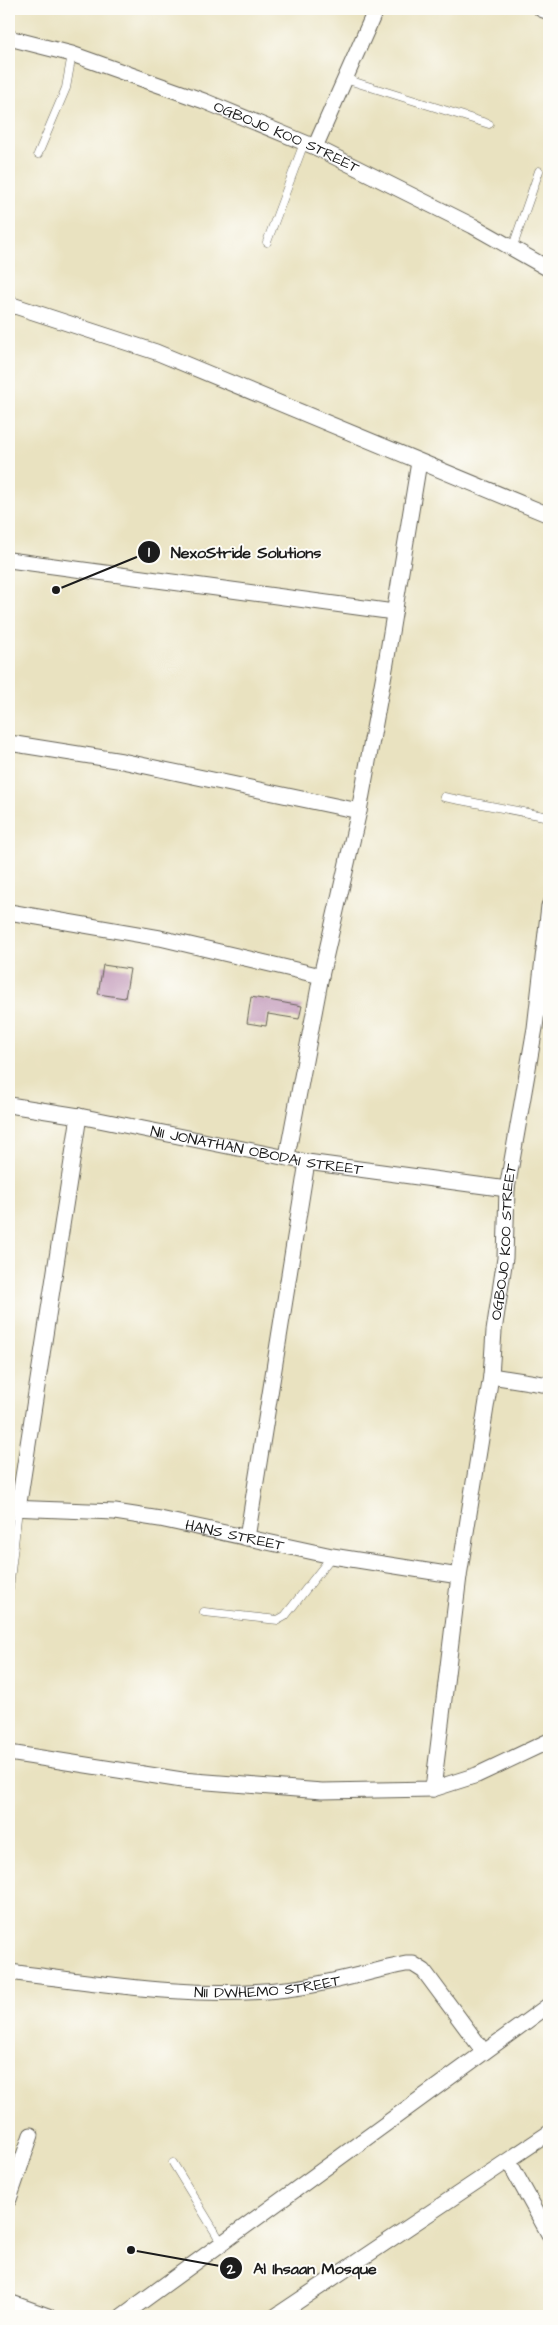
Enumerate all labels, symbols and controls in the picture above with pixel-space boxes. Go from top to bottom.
street label: OGBOJO KOO STREET [210,96,363,179]
callout: NexoStride Solutions [136,537,332,568]
text: 1 [148,542,150,563]
text: NexoStride Solutions [171,542,321,564]
street label: NII JONATHAN OBODAI STREET [149,1121,365,1181]
street label: OGBOJO KOO STREET [486,1161,522,1322]
street label: HANS STREET [183,1515,287,1557]
street label: NII DWHEMO STREET [194,1970,343,2004]
callout: Al Ihsaan Mosque [218,2253,387,2284]
text: Al Ihsaan Mosque [253,2258,377,2280]
text: 2 [226,2259,236,2280]

